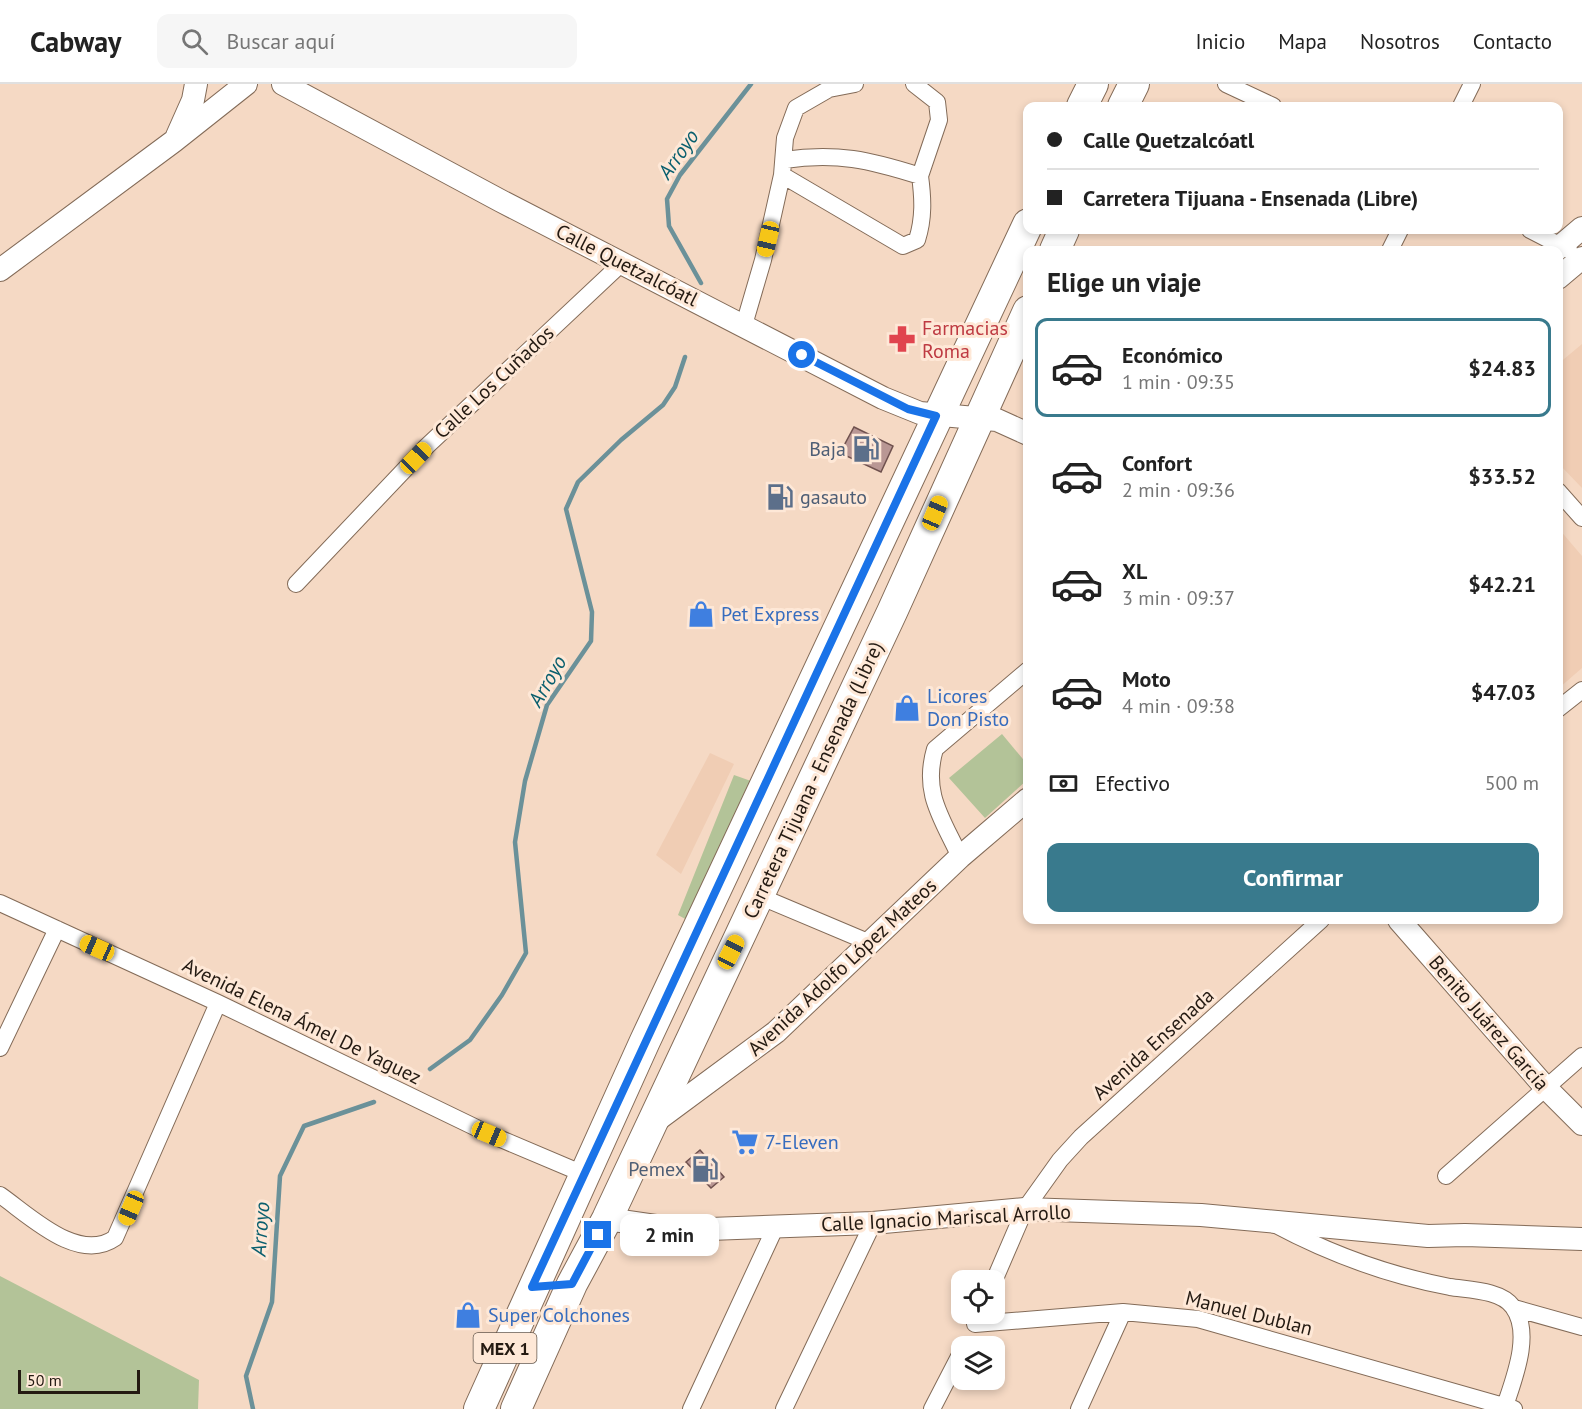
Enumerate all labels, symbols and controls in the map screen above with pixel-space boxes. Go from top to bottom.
search box [157,14,577,68]
text: Cabway [30,23,121,60]
icon: search [178,25,211,58]
text: Buscar aquí [226,27,335,55]
text: Inicio [1196,28,1245,55]
text: Mapa [1278,28,1327,55]
text: Nosotros [1360,28,1440,55]
text: Contacto [1473,28,1552,55]
water label: Arroyo [651,124,705,185]
text: Calle Quetzalcóatl [1083,126,1254,154]
text: Carretera Tijuana - Ensenada (Libre) [1083,184,1418,212]
street label: Calle Quetzalcóatl [552,218,703,312]
car [755,219,781,259]
text: Elige un viaje [1047,265,1201,299]
place label: Farmacias Roma [922,315,1008,364]
street label: Calle Los Cuñados [429,320,559,444]
pharmacy icon: Farmacias Roma [887,324,917,354]
route start [788,341,815,368]
icon: car [1050,341,1104,395]
text: Económico [1122,341,1223,369]
text: $24.83 [1468,354,1536,382]
text: 1 min · 09:35 [1122,369,1235,395]
fuel station icon: Baja [851,434,881,464]
place label: Baja [809,436,846,462]
car [397,439,435,477]
icon: car [1050,449,1104,503]
text: Confort [1122,449,1192,477]
text: $33.52 [1468,462,1536,490]
text: 2 min · 09:36 [1122,477,1235,503]
fuel station icon: gasauto [765,482,795,512]
place label: gasauto [800,484,867,510]
car [920,493,950,533]
icon: car [1050,557,1104,611]
text: XL [1122,557,1147,585]
text: $42.21 [1468,570,1536,598]
text: 3 min · 09:37 [1122,585,1235,611]
shop icon: Pet Express [686,599,716,629]
place label: Pet Express [721,601,819,627]
street label: Carretera Tijuana - Ensenada (Libre) [737,637,889,923]
water label: Arroyo [521,651,572,712]
icon: car [1050,665,1104,719]
text: Moto [1122,665,1171,693]
text: $47.03 [1471,678,1536,706]
place label: Licores Don Pisto [927,683,1009,732]
shop icon: Licores Don Pisto [892,693,922,723]
text: 4 min · 09:38 [1122,693,1235,719]
icon: cash [1047,767,1080,800]
text: Efectivo [1095,769,1170,797]
text: 500 m [1485,770,1539,796]
button: Confirmar [1047,843,1539,912]
street label: Avenida Adolfo López Mateos [742,873,942,1061]
car [77,932,117,964]
car [715,932,747,972]
street label: Benito Juárez García [1423,950,1555,1096]
street label: Avenida Elena Ámel De Yaguez [178,952,426,1090]
street label: Avenida Ensenada [1087,983,1219,1105]
car [469,1119,509,1149]
supermarket icon: 7-Eleven [730,1127,760,1157]
place label: 7-Eleven [765,1129,839,1155]
fuel station icon: Pemex [690,1154,720,1184]
place label: Pemex [628,1156,685,1182]
car [116,1188,146,1228]
street label: Calle Ignacio Mariscal Arrollo [820,1198,1072,1238]
water label: Arroyo [245,1201,275,1258]
callout: 2 min [619,1214,718,1256]
route end [584,1221,611,1248]
text: 2 min [645,1222,694,1248]
map controls [951,1270,1005,1390]
button: locate [951,1270,1005,1324]
street label: Manuel Dublan [1183,1285,1315,1341]
shop icon: Super Colchones [453,1300,483,1330]
place label: Super Colchones [488,1302,630,1328]
road number: MEX 1 [474,1333,536,1363]
button: layers [951,1336,1005,1390]
scale bar [18,1367,140,1394]
text: 50 m [27,1370,62,1390]

